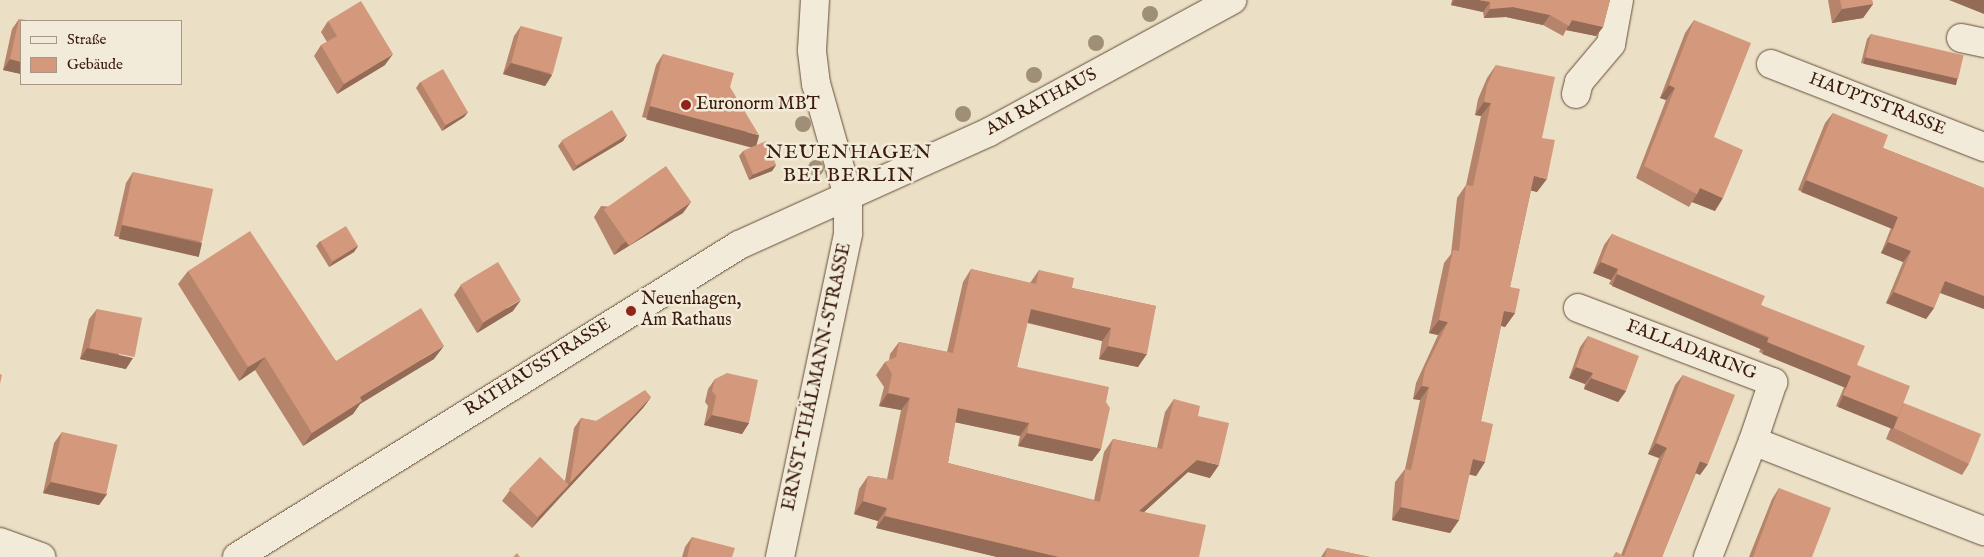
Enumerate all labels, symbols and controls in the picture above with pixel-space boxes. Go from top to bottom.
legend [20,20,182,85]
text: Straße [67,30,106,49]
text: Gebäude [67,55,123,74]
street label: AM RATHAUS [983,65,1101,141]
street label: HAUPTSTRASSE [1805,69,1949,141]
place label: Euronorm MBT [696,94,820,116]
marker: Euronorm MBT [680,99,692,111]
district label: NEUENHAGEN BEI BERLIN [765,140,933,187]
street label: ERNST-THÄLMANN-STRASSE [779,241,857,513]
place label: Neuenhagen, Am Rathaus [641,290,741,332]
marker: Neuenhagen, Am Rathaus [625,305,637,317]
street label: RATHAUSSTRASSE [461,314,615,422]
street label: FALLADARING [1623,316,1759,386]

